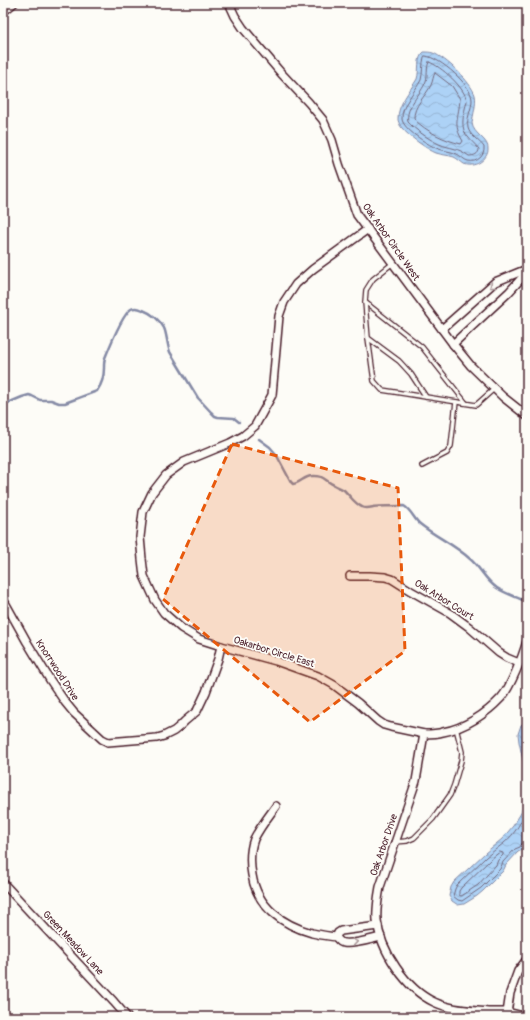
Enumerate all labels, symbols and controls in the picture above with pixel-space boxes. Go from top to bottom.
street label: Oak Arbor Circle West [360,201,423,284]
one-way arrow [490,281,497,288]
street label: Oak Arbor Court [412,577,477,624]
street label: Oakarbor Circle East [232,634,317,670]
street label: Knorrwood Drive [33,637,81,703]
street label: Oak Arbor Drive [368,812,400,878]
street label: Green Meadow Lane [40,908,106,978]
one-way arrow [352,938,358,947]

